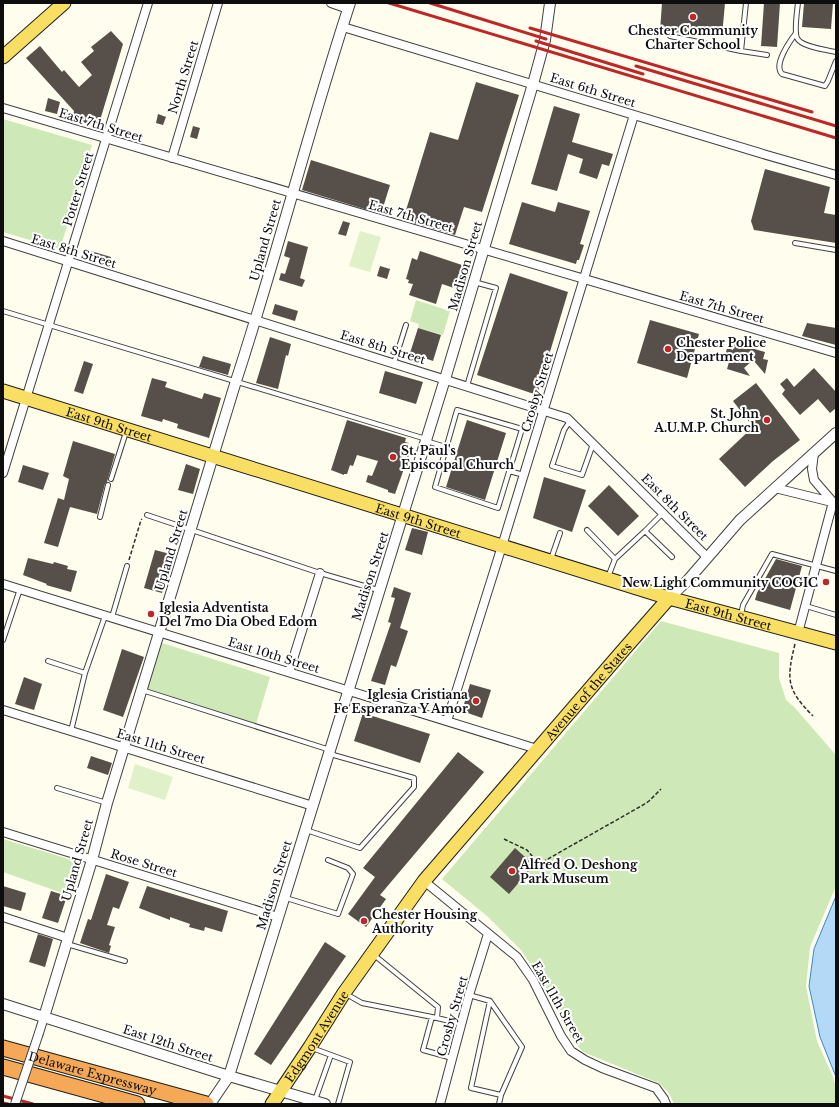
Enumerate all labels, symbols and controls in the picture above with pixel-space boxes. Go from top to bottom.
marker: Chester Community Charter School [688,12,698,22]
place label: Chester Community Charter School [628,23,758,52]
street label: North Street [165,38,201,116]
street label: East 6th Street [548,70,638,110]
street label: East 7th Street [57,105,145,145]
street label: Potter Street [60,150,97,228]
street label: Upland Street [246,197,284,283]
street label: East 7th Street [367,197,455,235]
street label: Madison Street [445,219,485,313]
street label: East 8th Street [30,231,119,271]
street label: East 7th Street [678,288,766,326]
street label: East 8th Street [339,327,428,367]
place label: Chester Police Department [676,335,766,364]
marker: Chester Police Department [663,344,673,354]
street label: Crosby Street [518,350,556,434]
street label: East 9th Street [64,404,154,444]
place label: St. John A.U.M.P. Church [653,406,759,435]
marker: St. John A.U.M.P. Church [762,415,772,425]
place label: St. Paul's Episcopal Church [401,443,514,472]
marker: St. Paul's Episcopal Church [388,452,398,462]
street label: East 8th Street [638,470,712,544]
street label: East 9th Street [374,500,464,541]
street label: Upland Street [151,507,191,593]
street label: Madison Street [348,529,392,623]
place label: New Light Community COGIC [622,575,818,590]
marker: New Light Community COGIC [821,577,831,587]
street label: East 9th Street [684,595,774,633]
place label: Iglesia Adventista Del 7mo Dia Obed Edom [159,600,318,629]
marker: Iglesia Adventista Del 7mo Dia Obed Edom [146,609,156,619]
street label: East 10th Street [226,634,322,676]
street label: Avenue of the States [541,639,634,744]
place label: Iglesia Cristiana Fe Esperanza Y Amor [334,687,468,716]
marker: Iglesia Cristiana Fe Esperanza Y Amor [471,696,481,706]
street label: East 11th Street [115,725,208,767]
street label: Upland Street [58,817,96,903]
street label: Madison Street [253,838,295,932]
street label: Rose Street [109,846,180,880]
place label: Alfred O. Deshong Park Museum [519,857,638,886]
marker: Alfred O. Deshong Park Museum [507,866,517,876]
place label: Chester Housing Authority [371,907,478,936]
marker: Chester Housing Authority [359,916,369,926]
street label: East 11th Street [529,958,588,1046]
street label: Crosby Street [433,974,471,1058]
street label: Edgmont Avenue [281,987,351,1085]
street label: East 12th Street [121,1021,215,1065]
street label: Delaware Expressway [27,1048,159,1098]

